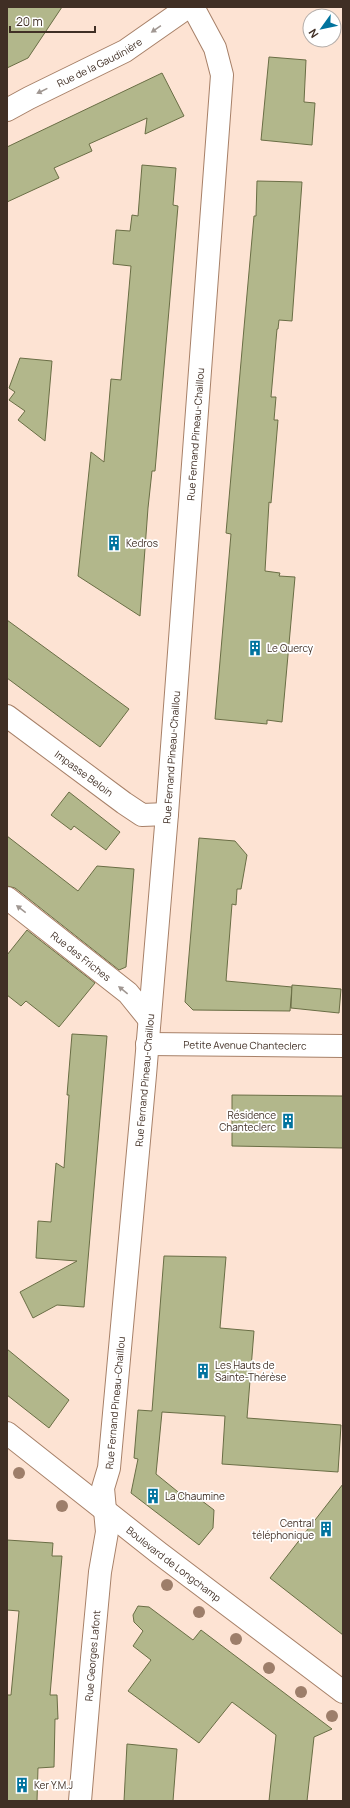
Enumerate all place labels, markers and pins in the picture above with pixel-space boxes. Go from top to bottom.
building icon: Kedros [105,534,123,552]
place label: Kedros [126,536,158,550]
building icon: Le Quercy [246,639,264,657]
place label: Le Quercy [267,641,314,655]
place label: Résidence Chanteclerc [219,1108,276,1134]
building icon: Résidence Chanteclerc [279,1112,297,1130]
place label: Les Hauts de Sainte-Thérèse [215,1358,286,1384]
building icon: Les Hauts de Sainte-Thérèse [194,1362,212,1380]
building icon: La Chaumine [144,1487,162,1505]
place label: La Chaumine [165,1489,225,1503]
place label: Central téléphonique [252,1516,314,1542]
building icon: Central téléphonique [317,1520,335,1538]
building icon: Ker Y.M.J [13,1776,31,1794]
place label: Ker Y.M.J [34,1778,73,1792]

